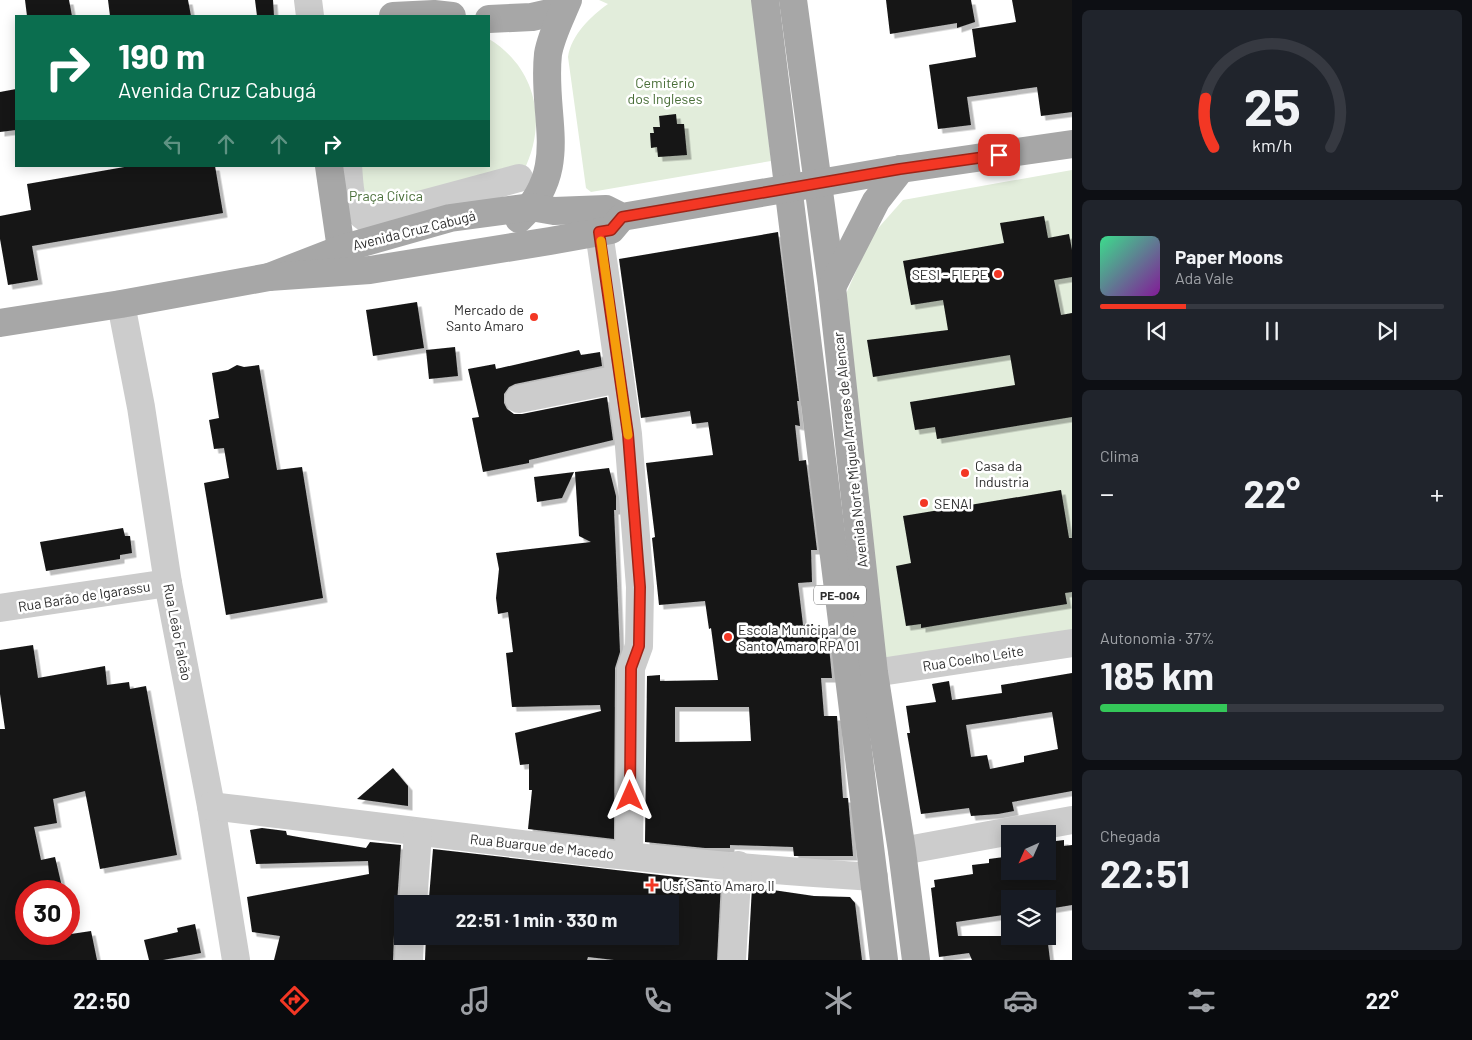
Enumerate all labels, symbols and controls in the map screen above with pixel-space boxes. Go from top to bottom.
text: 190 m [118,34,205,76]
icon: right [35,35,100,100]
park label: Cemitério dos Ingleses [628,74,703,107]
text: 25 [1243,74,1301,136]
text: Avenida Cruz Cabugá [118,76,316,102]
icon: left [159,130,187,158]
icon: ahead [212,130,240,158]
icon: ahead [265,130,293,158]
icon: right [318,130,346,158]
pin [978,134,1020,176]
text: km/h [1252,134,1292,156]
icon: arrive [985,141,1013,169]
park label: Praça Cívica [349,187,423,204]
street label: Avenida Cruz Cabugá [351,206,477,254]
text: Paper Moons [1175,245,1283,268]
place label: SESI - FIEPE [912,266,988,283]
marker: SESI - FIEPE [992,268,1004,280]
text: Ada Vale [1175,268,1234,287]
place label: Mercado de Santo Amaro [446,301,524,334]
marker: Mercado de Santo Amaro [528,311,540,323]
icon: previous [1143,317,1171,345]
icon: pause [1258,317,1286,345]
icon: next [1373,317,1401,345]
street label: Avenida Norte Miguel Arraes de Alencar [829,331,871,569]
text: Clima [1100,446,1139,465]
place label: Casa da Industria [975,457,1029,490]
marker: Casa da Industria [959,467,971,479]
text: 22° [1244,470,1300,516]
text: − [1100,476,1114,510]
text: + [1430,476,1444,510]
place label: SENAI [934,495,972,512]
marker: SENAI [918,497,930,509]
street label: Rua Barão de Igarassu [17,577,151,615]
street label: Rua Leão Falcão [160,582,196,682]
road number: PE-004 [814,586,866,604]
place label: Escola Municipal de Santo Amaro RPA 01 [738,621,859,654]
text: Autonomia · 37% [1100,628,1214,647]
marker: Escola Municipal de Santo Amaro RPA 01 [722,631,734,643]
street label: Rua Coelho Leite [921,642,1025,674]
text: 185 km [1100,652,1214,698]
position arrow [603,769,655,821]
north arrow [1001,825,1056,880]
map controls [1001,825,1056,945]
text: Chegada [1100,826,1160,845]
street label: Rua Buarque de Macedo [469,830,615,862]
text: 22:51 [1100,850,1190,896]
place label: Usf Santo Amaro II [663,877,775,894]
marker: Usf Santo Amaro II [645,878,659,892]
speed limit sign: 30 [15,880,80,945]
button: layers [1001,890,1056,945]
text: 22:51 · 1 min · 330 m [456,908,617,931]
icon: directions [277,983,312,1018]
icon: music [458,983,493,1018]
icon: phone [640,983,675,1018]
icon: climate [821,983,856,1018]
icon: car [1003,983,1038,1018]
icon: filters [1184,983,1219,1018]
text: 22:50 [73,987,130,1013]
text: 22° [1366,987,1399,1013]

